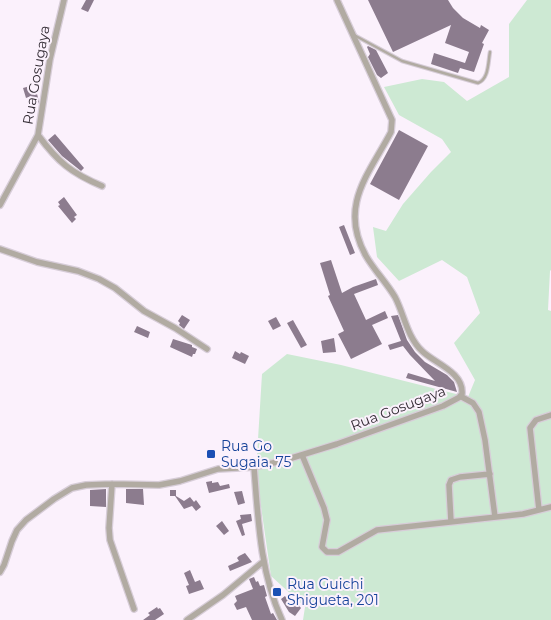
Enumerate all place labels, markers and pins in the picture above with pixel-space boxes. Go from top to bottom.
place label: Rua Go Sugaia, 75 [221,437,292,471]
marker: Rua Go Sugaia, 75 [205,448,217,460]
place label: Rua Guichi Shigueta, 201 [287,575,379,609]
marker: Rua Guichi Shigueta, 201 [271,586,283,598]

